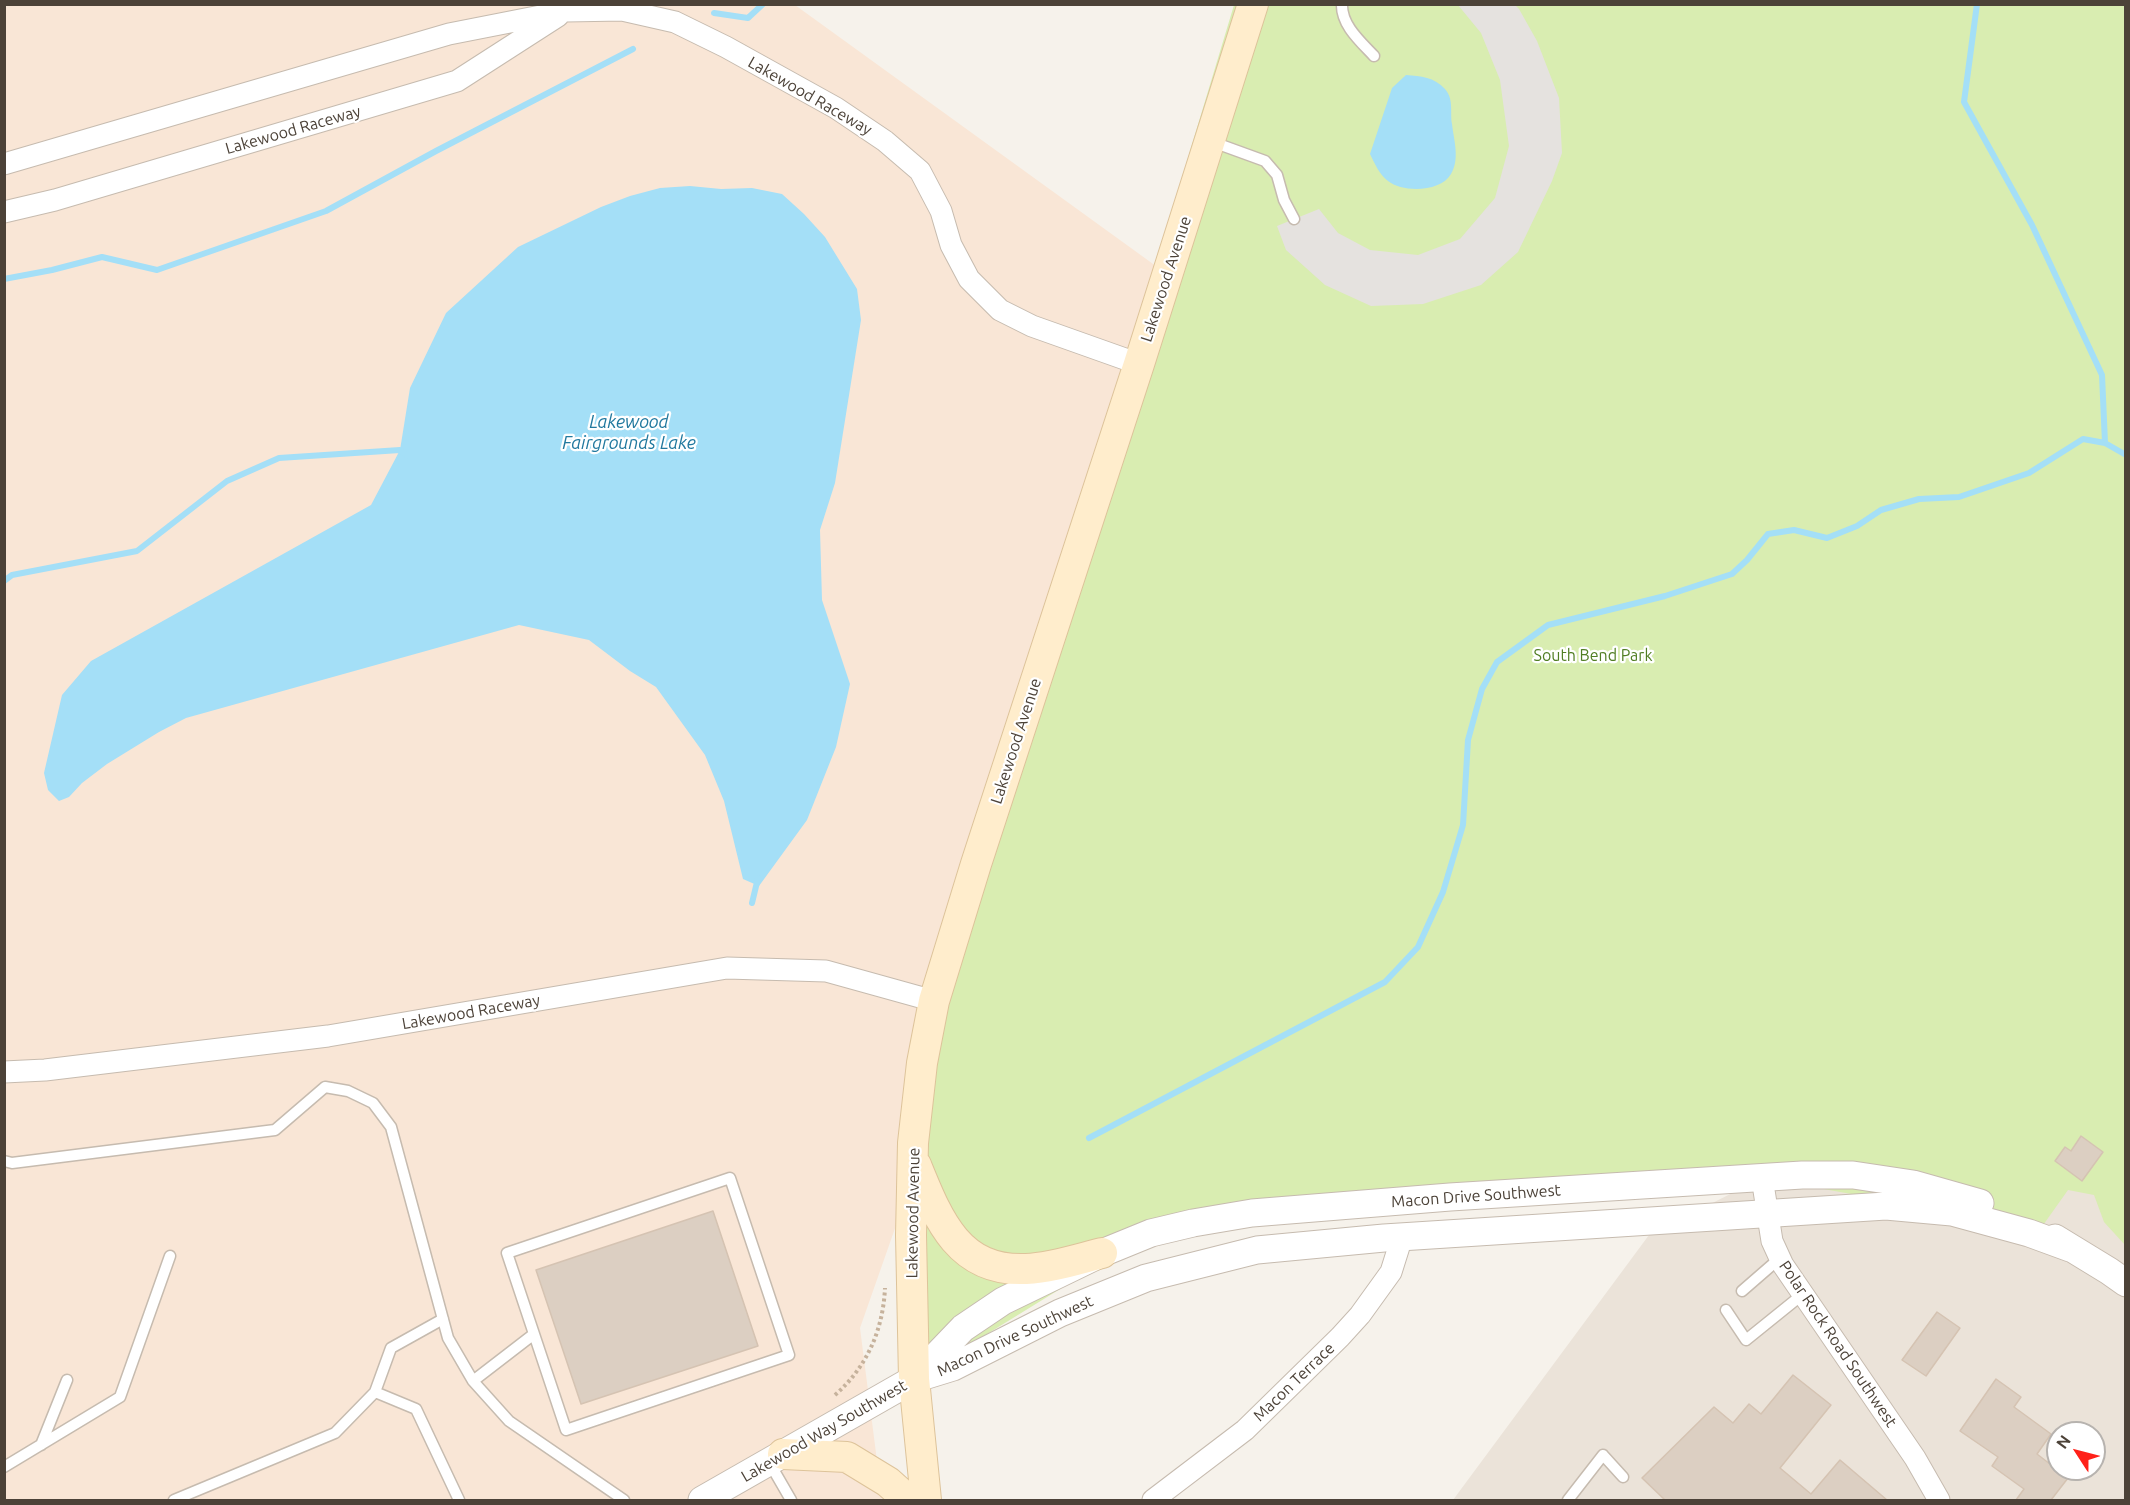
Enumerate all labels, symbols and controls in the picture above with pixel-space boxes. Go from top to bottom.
street label: Lakewood Raceway [745,53,875,139]
street label: Lakewood Raceway [223,101,363,159]
street label: Lakewood Avenue [1137,214,1195,344]
water label: Lakewood Fairgrounds Lake [562,411,696,454]
park label: South Bend Park [1534,646,1652,666]
street label: Lakewood Avenue [987,676,1045,806]
street label: Lakewood Raceway [400,990,542,1034]
street label: Lakewood Avenue [902,1147,924,1279]
street label: Macon Drive Southwest [1391,1180,1561,1212]
street label: Polar Rock Road Southwest [1775,1257,1901,1431]
street label: Macon Drive Southwest [934,1291,1096,1381]
street label: Macon Terrace [1249,1339,1339,1425]
street label: Lakewood Way Southwest [738,1376,910,1486]
north arrow [2046,1421,2106,1481]
text: N [2052,1431,2074,1452]

